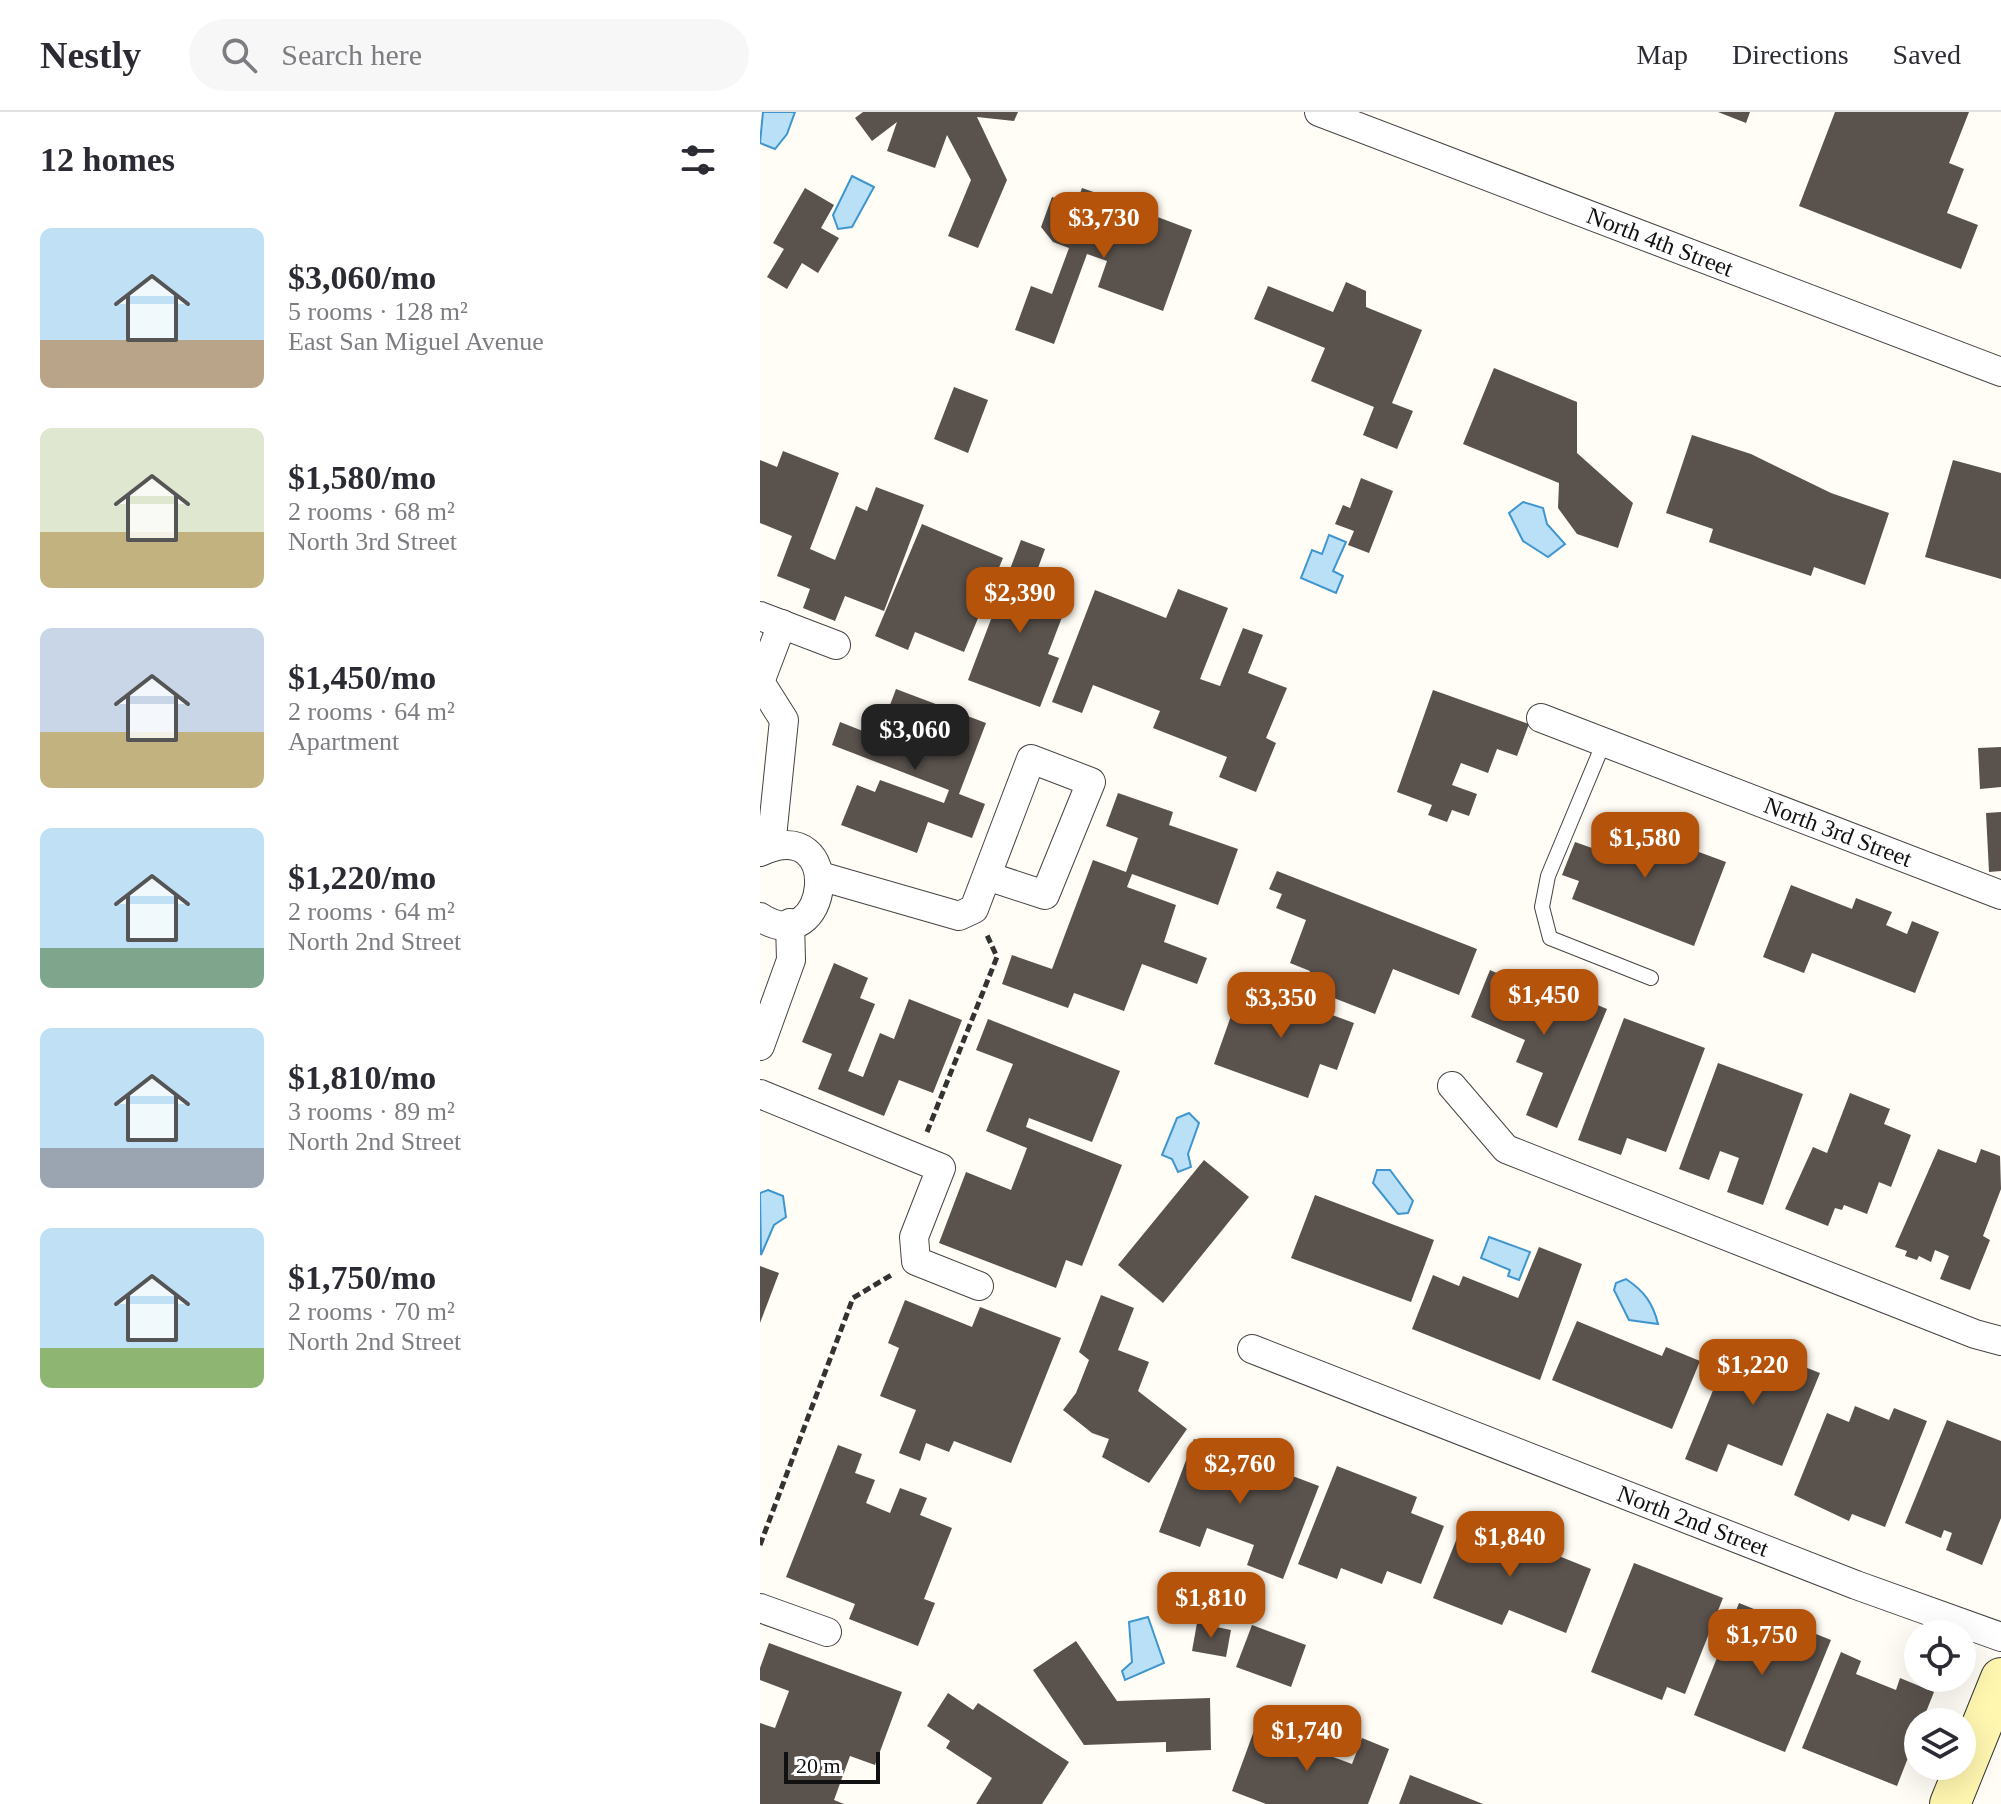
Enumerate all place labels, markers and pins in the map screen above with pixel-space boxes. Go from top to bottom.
pin: $3,730 [1039,192,1169,260]
pin: $2,390 [955,567,1085,635]
pin: $3,060 [850,704,980,772]
pin: $1,580 [1580,812,1710,880]
pin: $1,450 [1479,969,1609,1037]
pin: $3,350 [1216,972,1346,1040]
pin: $1,220 [1688,1339,1818,1407]
pin: $2,760 [1175,1438,1305,1506]
pin: $1,840 [1445,1511,1575,1579]
pin: $1,810 [1146,1572,1276,1640]
pin: $1,750 [1697,1609,1827,1677]
pin: $1,740 [1242,1705,1372,1773]

